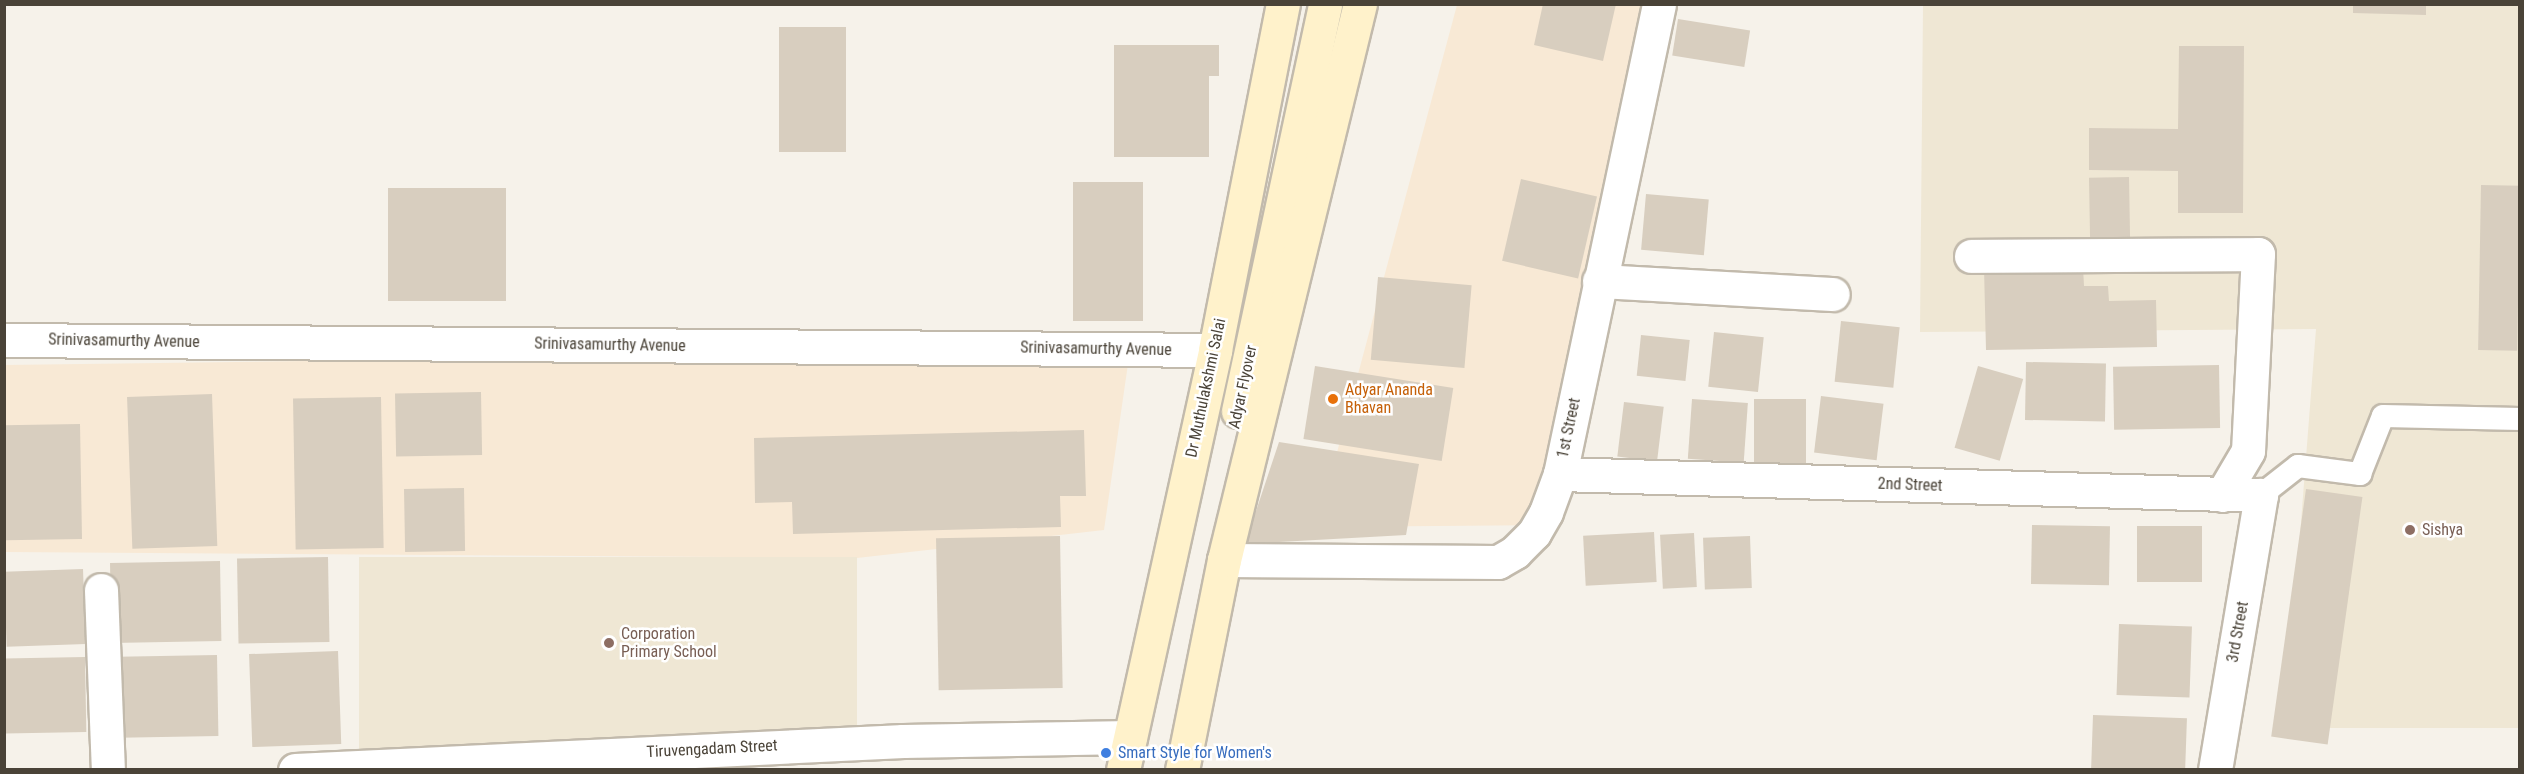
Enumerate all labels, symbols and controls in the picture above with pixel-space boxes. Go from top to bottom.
street label: Dr Muthulakshmi Salai [1182,317,1230,459]
street label: Srinivasamurthy Avenue [48,330,200,352]
street label: Srinivasamurthy Avenue [534,334,686,356]
street label: Srinivasamurthy Avenue [1020,338,1172,360]
street label: Adyar Flyover [1225,343,1261,431]
place label: Adyar Ananda Bhavan [1345,380,1433,418]
marker: Adyar Ananda Bhavan [1326,392,1340,406]
street label: 1st Street [1553,396,1585,460]
street label: 2nd Street [1877,474,1943,496]
place label: Sishya [2422,520,2463,540]
marker: Sishya [2403,523,2417,537]
street label: 3rd Street [2223,600,2253,664]
place label: Corporation Primary School [621,624,717,662]
marker: Corporation Primary School [602,636,616,650]
street label: Tiruvengadam Street [646,736,778,762]
place label: Smart Style for Women's [1118,743,1272,763]
marker: Smart Style for Women's [1099,746,1113,760]

